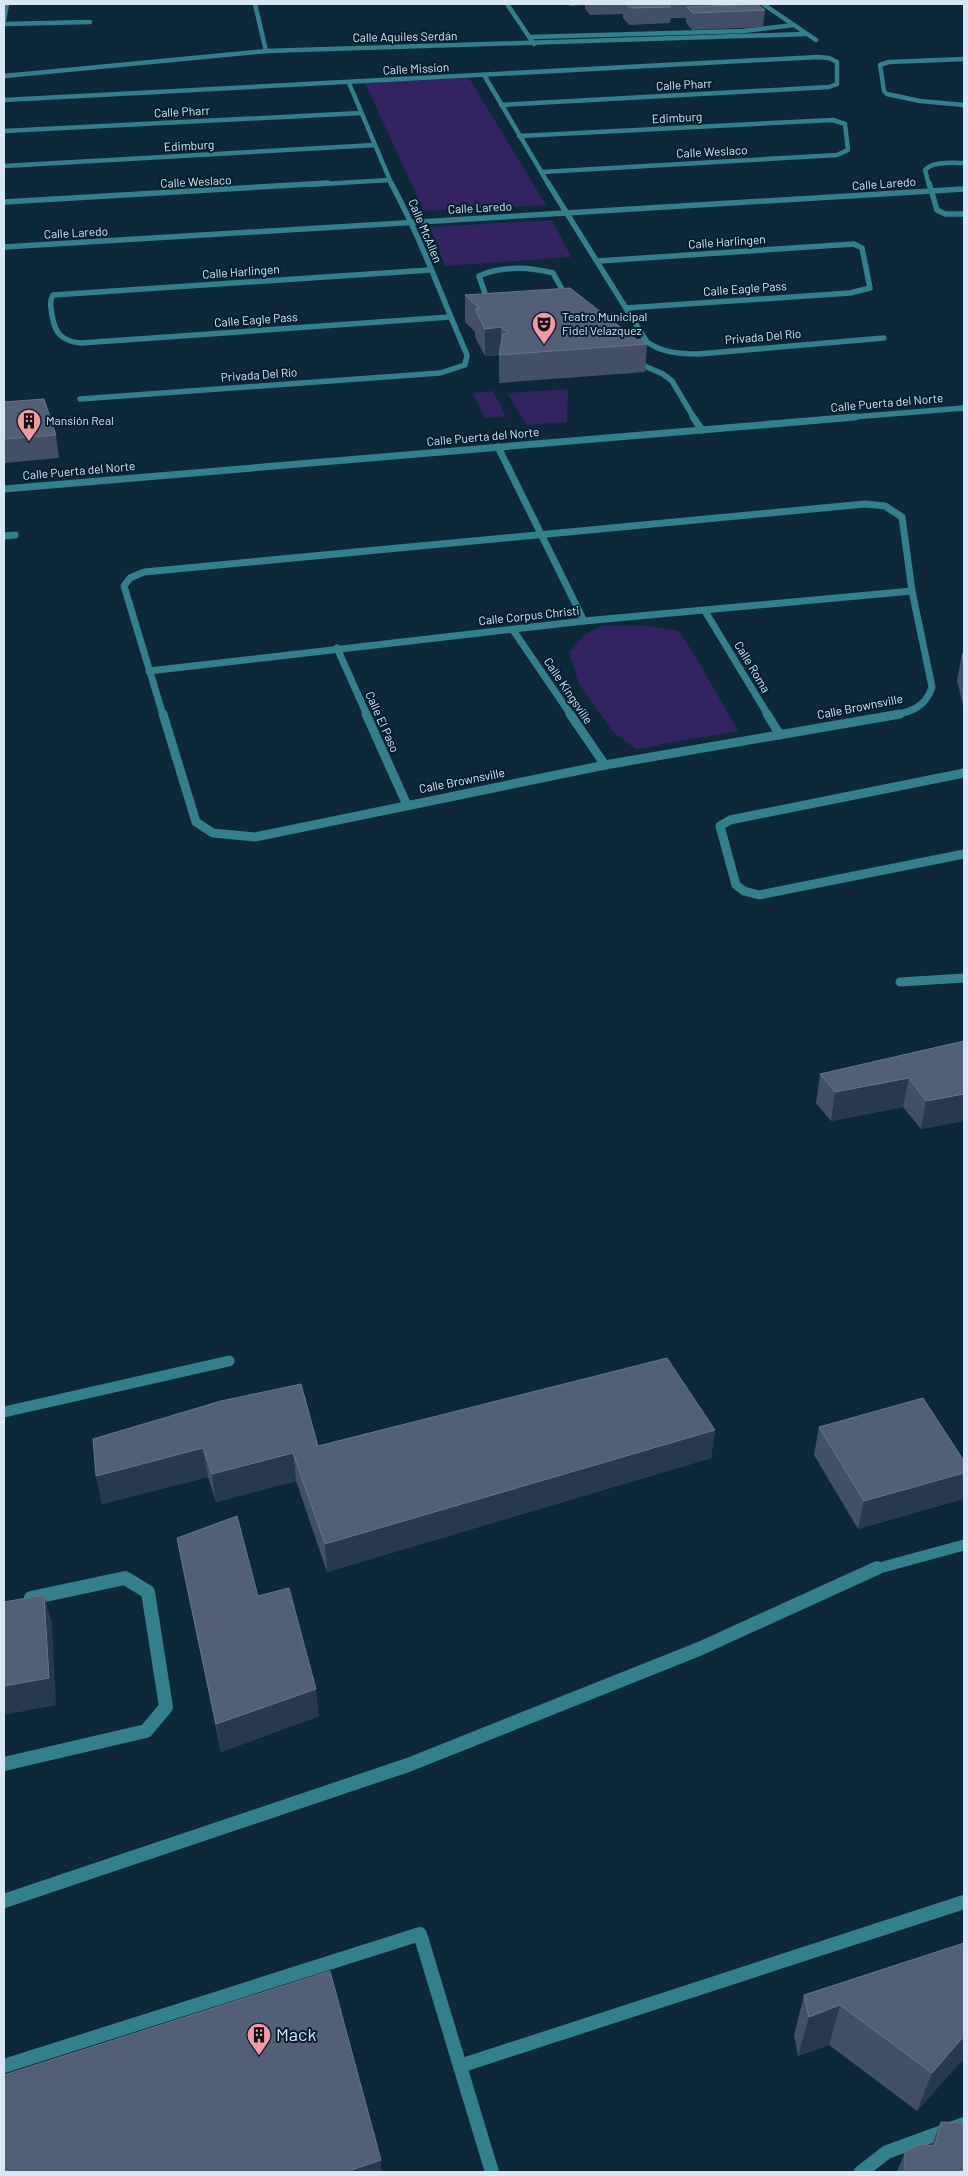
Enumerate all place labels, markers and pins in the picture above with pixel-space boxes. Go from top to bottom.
place label: Teatro Municipal Fidel Velazquez [562,309,647,337]
theatre icon: Teatro Municipal Fidel Velazquez [531,311,557,345]
building icon: Mansión Real [16,408,42,442]
place label: Mansión Real [46,413,114,427]
building icon: Mack [246,2022,272,2056]
place label: Mack [276,2023,316,2045]

